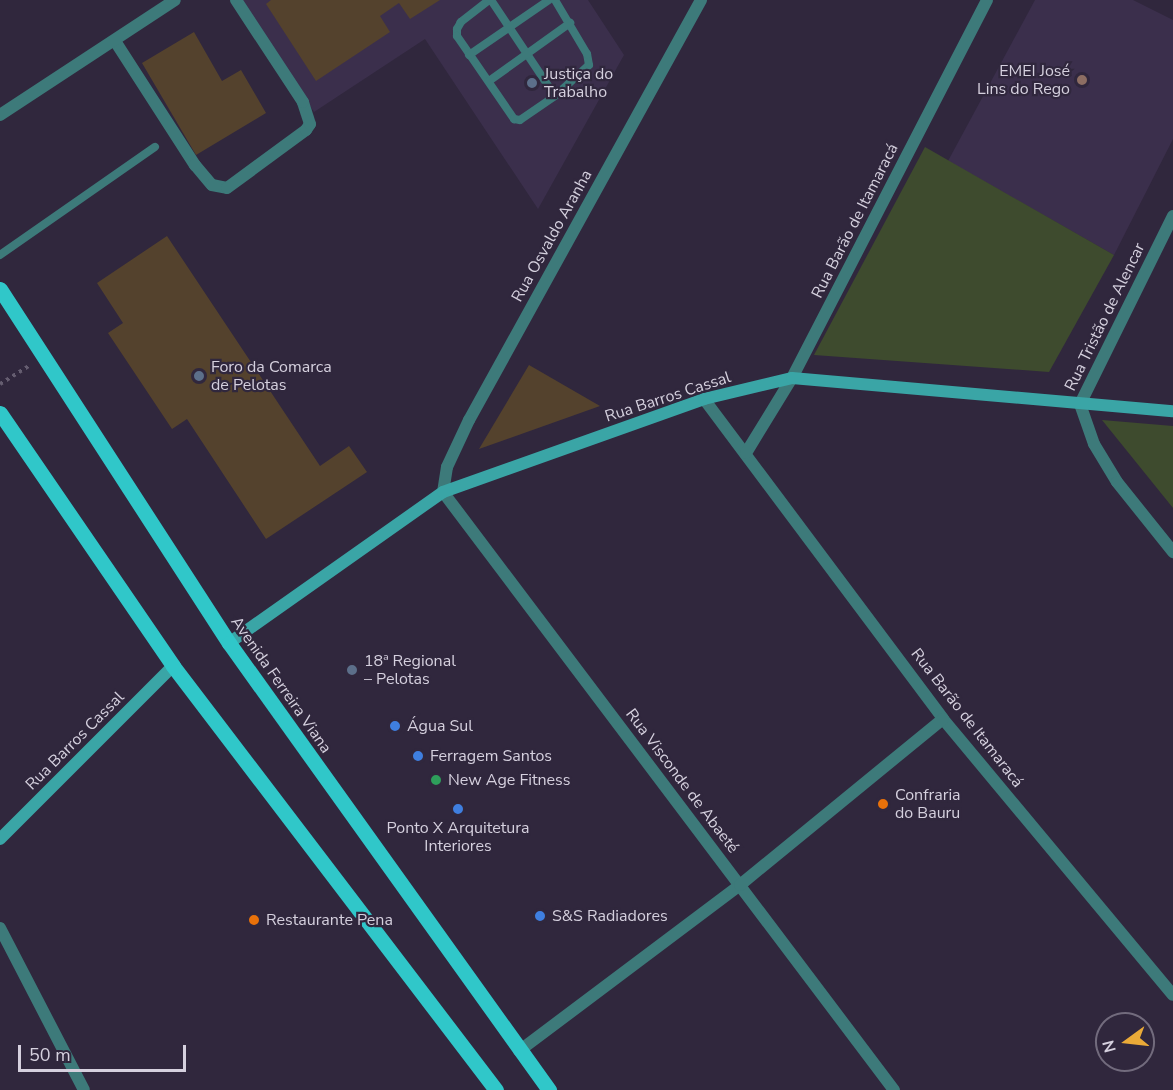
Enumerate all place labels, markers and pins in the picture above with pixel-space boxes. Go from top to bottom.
place label: EMEI José Lins do Rego [977,61,1070,99]
place label: Justiça do Trabalho [544,64,613,102]
marker: EMEI José Lins do Rego [1075,73,1089,87]
marker: Justiça do Trabalho [525,76,539,90]
place label: Foro da Comarca de Pelotas [211,357,332,395]
marker: Foro da Comarca de Pelotas [192,369,206,383]
place label: 18ª Regional – Pelotas [364,651,456,689]
marker: 18ª Regional – Pelotas [345,663,359,677]
place label: Água Sul [407,716,473,736]
marker: Água Sul [388,719,402,733]
place label: Ferragem Santos [430,746,552,766]
marker: Ferragem Santos [411,749,425,763]
place label: New Age Fitness [448,770,570,790]
marker: New Age Fitness [429,773,443,787]
place label: Confraria do Bauru [895,785,961,823]
marker: Confraria do Bauru [876,797,890,811]
marker: Ponto X Arquitetura Interiores [451,802,465,816]
place label: Ponto X Arquitetura Interiores [387,818,529,856]
place label: S&S Radiadores [552,906,668,926]
marker: S&S Radiadores [533,909,547,923]
place label: Restaurante Pena [266,910,393,930]
marker: Restaurante Pena [247,913,261,927]

